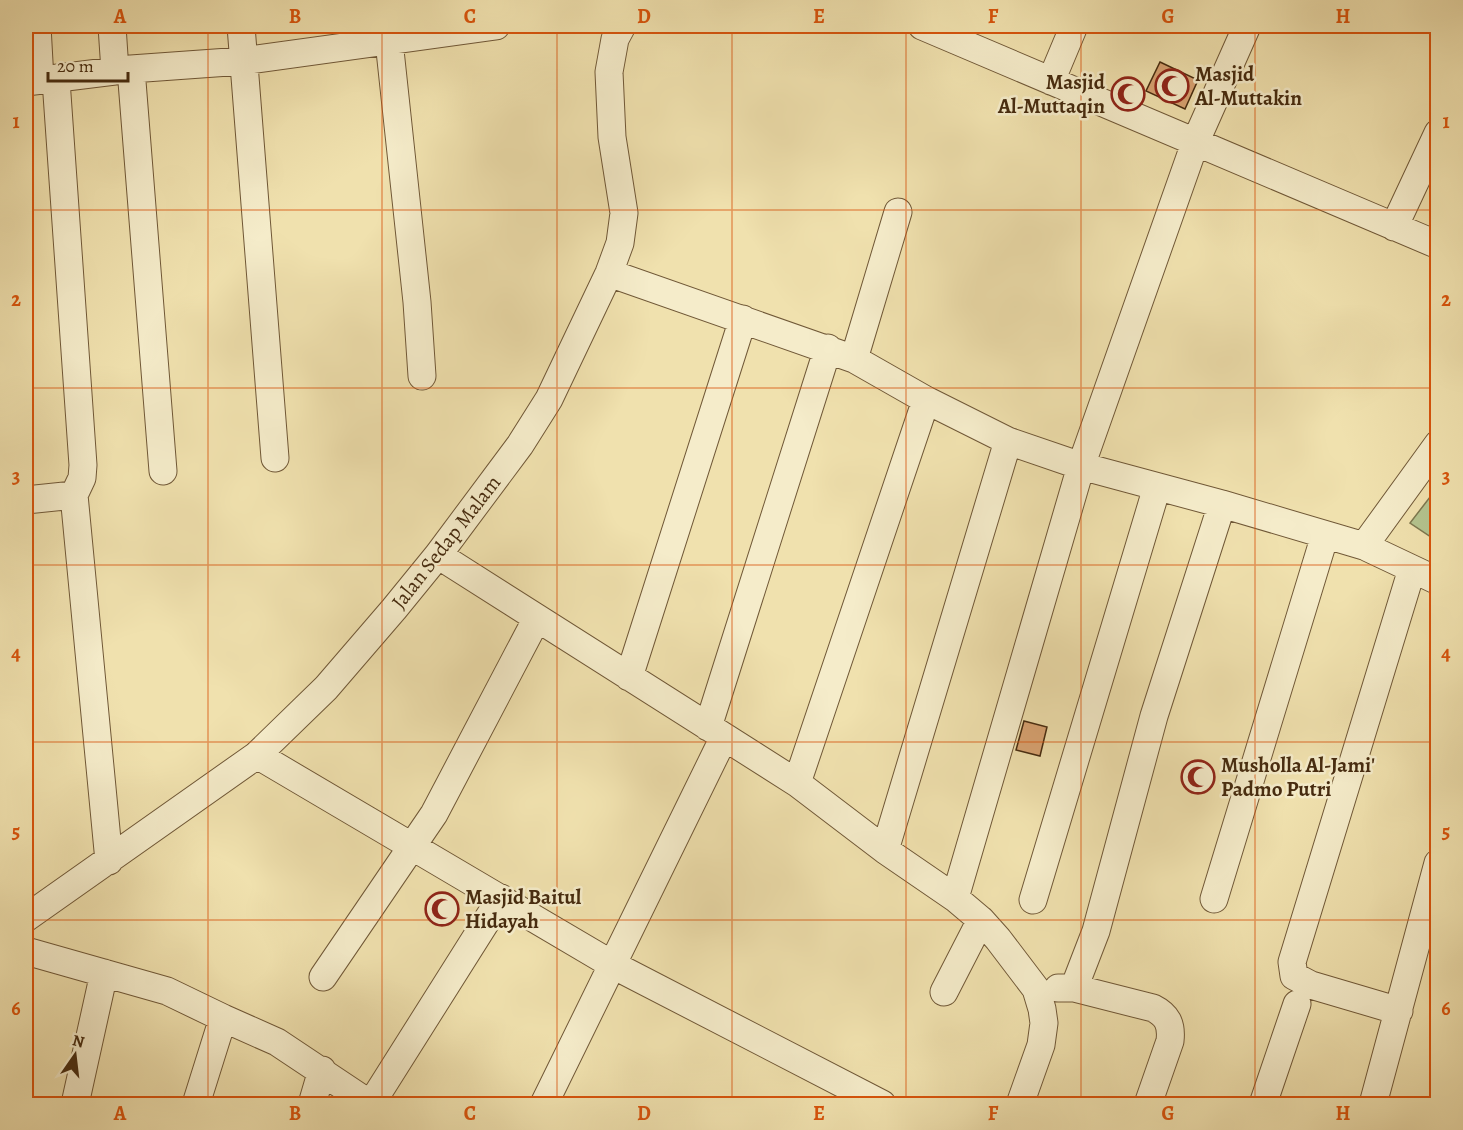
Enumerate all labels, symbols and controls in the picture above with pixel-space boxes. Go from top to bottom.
text: A [113,3,127,30]
text: B [289,3,301,30]
text: C [464,3,476,30]
text: D [637,3,651,30]
text: E [813,3,825,30]
text: F [988,3,999,30]
text: G [1161,3,1175,30]
text: H [1336,3,1351,30]
scale bar [48,45,128,83]
text: 20 m [57,54,94,78]
place label: Masjid Al-Muttakin [1194,60,1302,112]
place label: Masjid Al-Muttaqin [997,68,1106,120]
mosque icon: Masjid Al-Muttakin [1154,68,1190,104]
mosque icon: Masjid Al-Muttaqin [1110,76,1146,112]
text: 1 [12,108,20,135]
text: 1 [1442,108,1450,135]
text: 2 [11,286,21,313]
text: 2 [1441,286,1451,313]
text: 3 [12,463,20,490]
text: 3 [1442,463,1450,490]
street label: Jalan Sedap Malam [385,469,507,615]
text: 4 [11,640,21,667]
text: 4 [1441,640,1451,667]
place label: Musholla Al-Jami' Padmo Putri [1221,751,1375,803]
mosque icon: Musholla Al-Jami' Padmo Putri [1180,759,1216,795]
text: 5 [12,818,20,845]
text: 5 [1442,818,1450,845]
place label: Masjid Baitul Hidayah [465,883,582,935]
mosque icon: Masjid Baitul Hidayah [424,891,460,927]
text: 6 [11,995,21,1022]
text: 6 [1441,995,1451,1022]
north arrow [45,1025,105,1085]
text: N [70,1029,87,1054]
text: A [113,1100,127,1127]
text: B [289,1100,301,1127]
text: C [464,1100,476,1127]
text: D [637,1100,651,1127]
text: E [813,1100,825,1127]
text: F [988,1100,999,1127]
text: G [1161,1100,1175,1127]
text: H [1336,1100,1351,1127]

